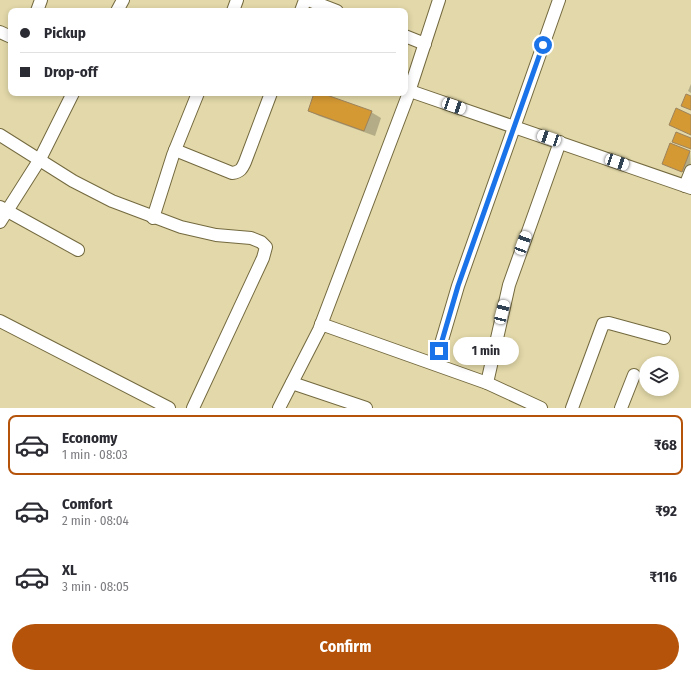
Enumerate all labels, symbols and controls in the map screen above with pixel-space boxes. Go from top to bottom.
text: Pickup [44,24,86,42]
route start [534,36,552,54]
text: Drop-off [44,63,98,81]
car [441,96,467,116]
car [536,128,562,148]
car [604,152,630,172]
car [513,230,533,256]
car [493,299,511,325]
callout: 1 min [453,337,519,365]
route end [430,342,448,360]
text: 1 min [472,343,500,358]
map controls [639,356,679,396]
button: layers [639,356,679,396]
icon: car [14,427,50,463]
text: Economy [62,429,117,447]
text: ₹68 [654,436,677,454]
text: 1 min · 08:03 [62,447,128,462]
icon: car [14,493,50,529]
text: Comfort [62,495,113,513]
text: ₹92 [655,502,677,520]
text: 2 min · 08:04 [62,513,129,528]
icon: car [14,559,50,595]
text: XL [62,561,77,579]
text: ₹116 [649,568,677,586]
text: 3 min · 08:05 [62,579,129,594]
button: Confirm [12,624,679,670]

